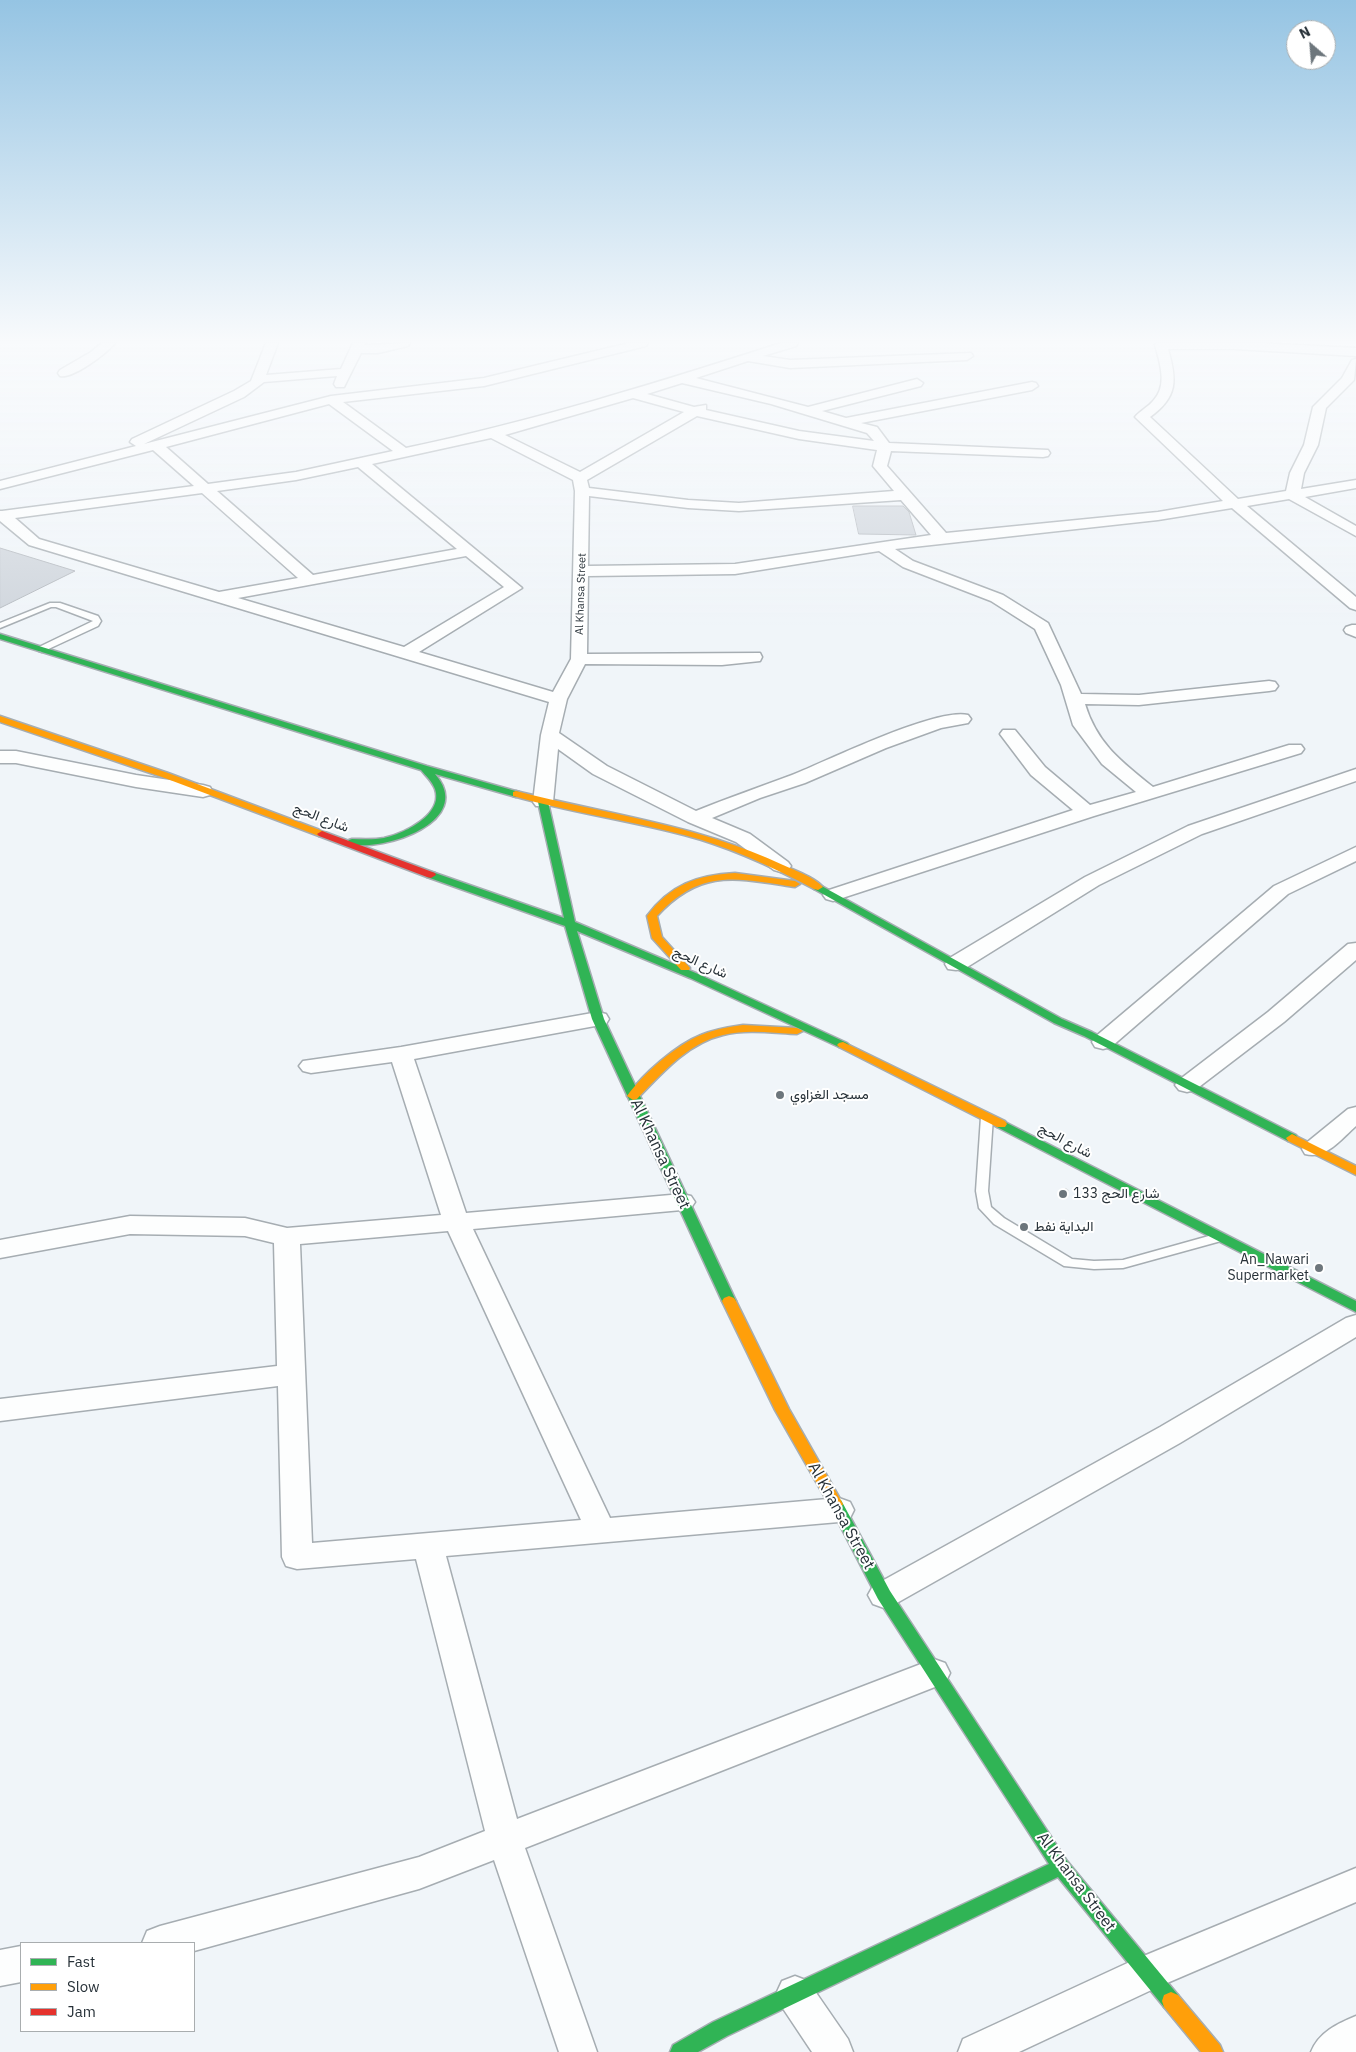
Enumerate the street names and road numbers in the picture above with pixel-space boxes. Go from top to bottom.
street label: Al Khansa Street [573,553,589,635]
street label: شارع الحج [291,800,351,836]
street label: شارع الحج [670,944,730,982]
street label: Al Khansa Street [626,1096,694,1212]
street label: شارع الحج [1035,1120,1095,1162]
street label: Al Khansa Street [804,1459,878,1573]
street label: Al Khansa Street [1032,1829,1120,1935]

